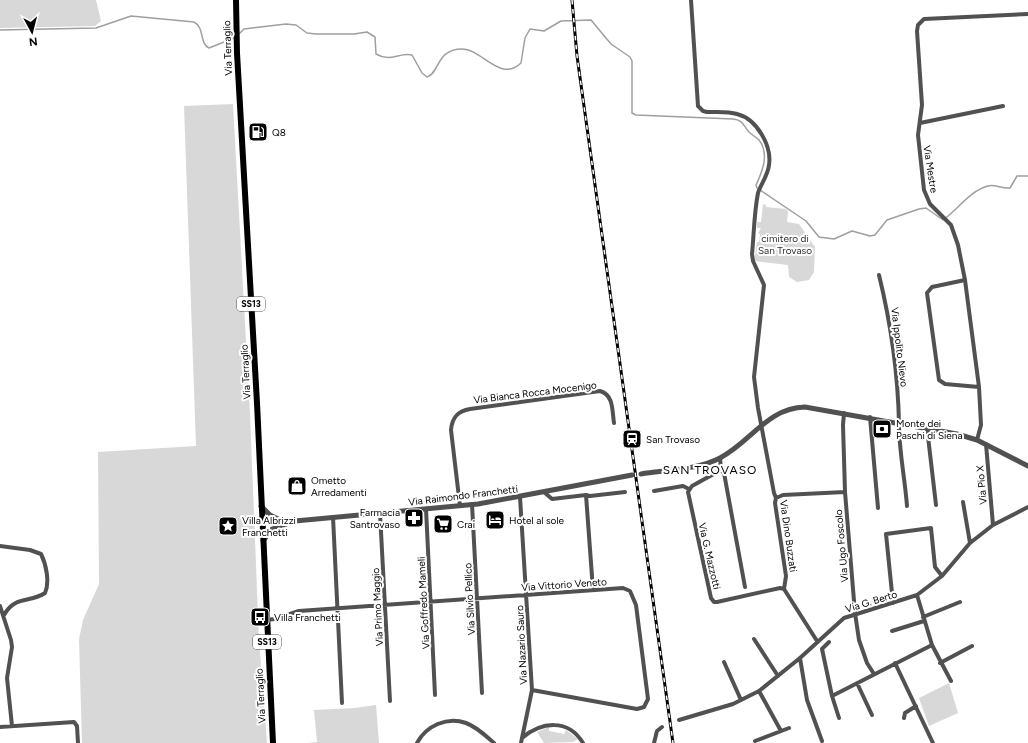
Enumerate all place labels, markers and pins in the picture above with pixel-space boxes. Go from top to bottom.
fuel station icon: Q8 [247,121,269,143]
place label: Q8 [272,126,286,139]
place label: Monte dei Paschi di Siena [896,417,962,442]
bank icon: Monte dei Paschi di Siena [871,418,893,440]
station icon: San Trovaso [621,428,643,450]
place label: San Trovaso [646,433,700,446]
place label: Ometto Arredamenti [311,474,367,499]
shop icon: Ometto Arredamenti [286,475,308,497]
place label: Farmacia Santrovaso [350,506,400,531]
pharmacy icon: Farmacia Santrovaso [403,507,425,529]
hotel icon: Hotel al sole [484,509,506,531]
supermarket icon: Crai [432,513,454,535]
place label: Villa Albrizzi Franchetti [242,514,296,539]
place label: Hotel al sole [509,514,565,527]
place icon: Villa Albrizzi Franchetti [217,515,239,537]
place label: Crai [457,518,475,531]
bus stop icon: Villa Franchetti [249,606,271,628]
place label: Villa Franchetti [274,611,341,624]

